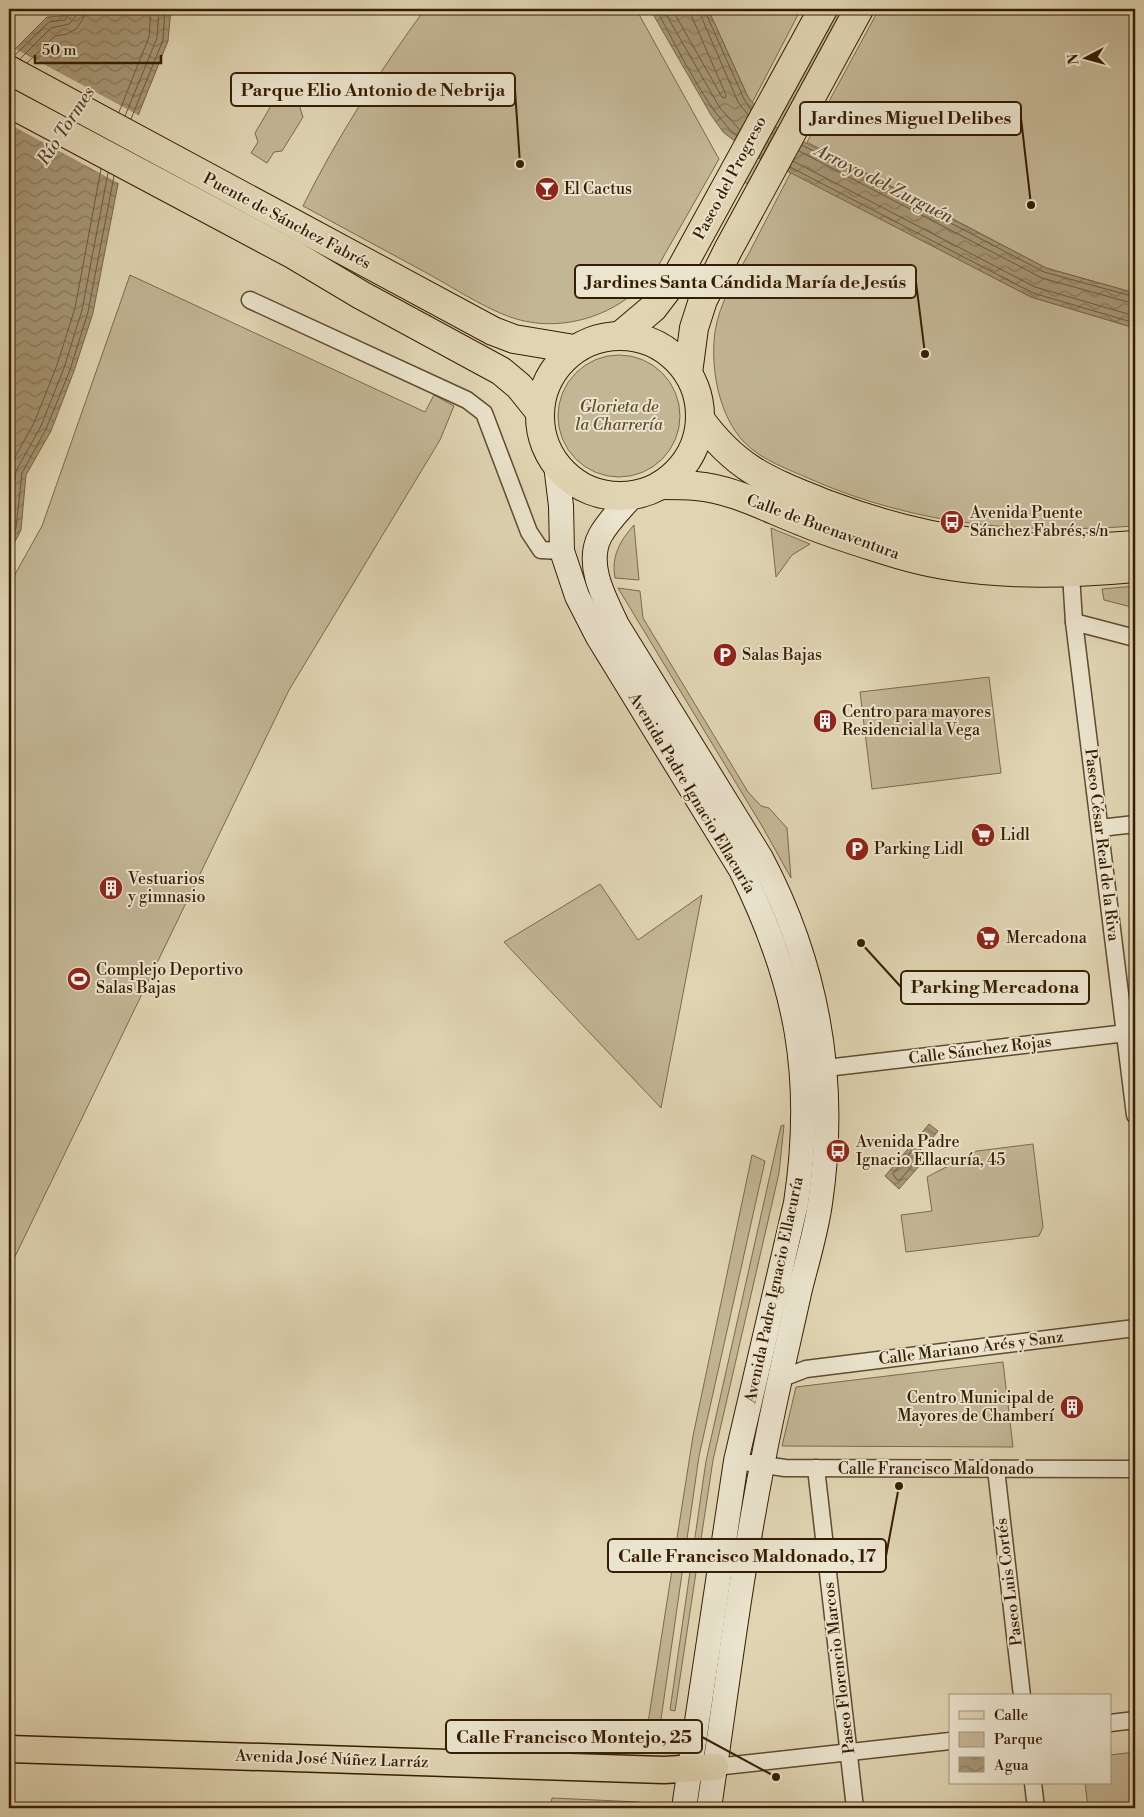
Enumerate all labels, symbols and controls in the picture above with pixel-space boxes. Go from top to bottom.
scale bar [35,32,161,64]
north arrow [1062,32,1112,82]
text: 50 m [42,41,76,60]
text: N [1065,53,1084,66]
callout: Parque Elio Antonio de Nebrija [231,73,515,106]
text: Parque Elio Antonio de Nebrija [241,79,505,102]
water label: Río Tormes [32,82,100,170]
callout: Jardines Miguel Delibes [800,102,1021,135]
text: Jardines Miguel Delibes [808,107,1012,130]
street label: Paseo del Progreso [689,113,771,243]
water label: Arroyo del Zurguén [809,138,958,229]
street label: Puente de Sánchez Fabrés [200,168,374,274]
bar icon: El Cactus [534,176,560,202]
place label: El Cactus [564,179,632,199]
callout: Jardines Santa Cándida María de Jesús [575,265,916,298]
text: Jardines Santa Cándida María de Jesús [583,271,907,294]
park label: Glorieta de la Charrería [575,397,663,435]
street label: Calle de Buenaventura [744,490,903,564]
place label: Avenida Puente Sánchez Fabrés, s/n [969,503,1109,541]
bus stop icon: Avenida Puente Sánchez Fabrés, s/n [939,509,965,535]
parking icon: Salas Bajas [712,642,738,668]
place label: Salas Bajas [742,645,822,665]
street label: Avenida Padre Ignacio Ellacuría [623,688,760,898]
place label: Centro para mayores Residencial la Vega [842,702,991,740]
building icon: Centro para mayores Residencial la Vega [812,708,838,734]
street label: Paseo César Real de la Riva [1080,747,1124,943]
supermarket icon: Lidl [970,822,996,848]
place label: Lidl [1000,825,1030,845]
parking icon: Parking Lidl [844,836,870,862]
place label: Parking Lidl [874,839,964,859]
place label: Vestuarios y gimnasio [127,869,206,907]
building icon: Vestuarios y gimnasio [98,875,124,901]
supermarket icon: Mercadona [975,925,1001,951]
place label: Mercadona [1006,928,1088,948]
place label: Complejo Deportivo Salas Bajas [96,960,243,998]
sports icon: Complejo Deportivo Salas Bajas [66,966,92,992]
callout: Parking Mercadona [901,971,1089,1004]
text: Parking Mercadona [911,976,1079,999]
street label: Calle Sánchez Rojas [908,1031,1052,1069]
place label: Avenida Padre Ignacio Ellacuría, 45 [855,1132,1006,1170]
bus stop icon: Avenida Padre Ignacio Ellacuría, 45 [825,1138,851,1164]
street label: Avenida Padre Ignacio Ellacuría [740,1174,808,1406]
street label: Calle Mariano Arés y Sanz [877,1327,1065,1369]
place label: Centro Municipal de Mayores de Chamberí [897,1388,1055,1426]
building icon: Centro Municipal de Mayores de Chamberí [1059,1394,1085,1420]
street label: Calle Francisco Maldonado [838,1459,1034,1479]
street label: Paseo Luis Cortés [991,1517,1027,1647]
callout: Calle Francisco Maldonado, 17 [608,1539,886,1572]
text: Calle Francisco Maldonado, 17 [618,1545,876,1568]
street label: Paseo Florencio Marcos [819,1581,859,1755]
legend [949,1694,1112,1784]
text: Calle [994,1706,1028,1725]
callout: Calle Francisco Montejo, 25 [446,1720,702,1753]
text: Calle Francisco Montejo, 25 [456,1726,692,1749]
text: Parque [994,1730,1043,1749]
street label: Avenida José Núñez Larráz [234,1746,429,1772]
text: Agua [993,1756,1029,1775]

